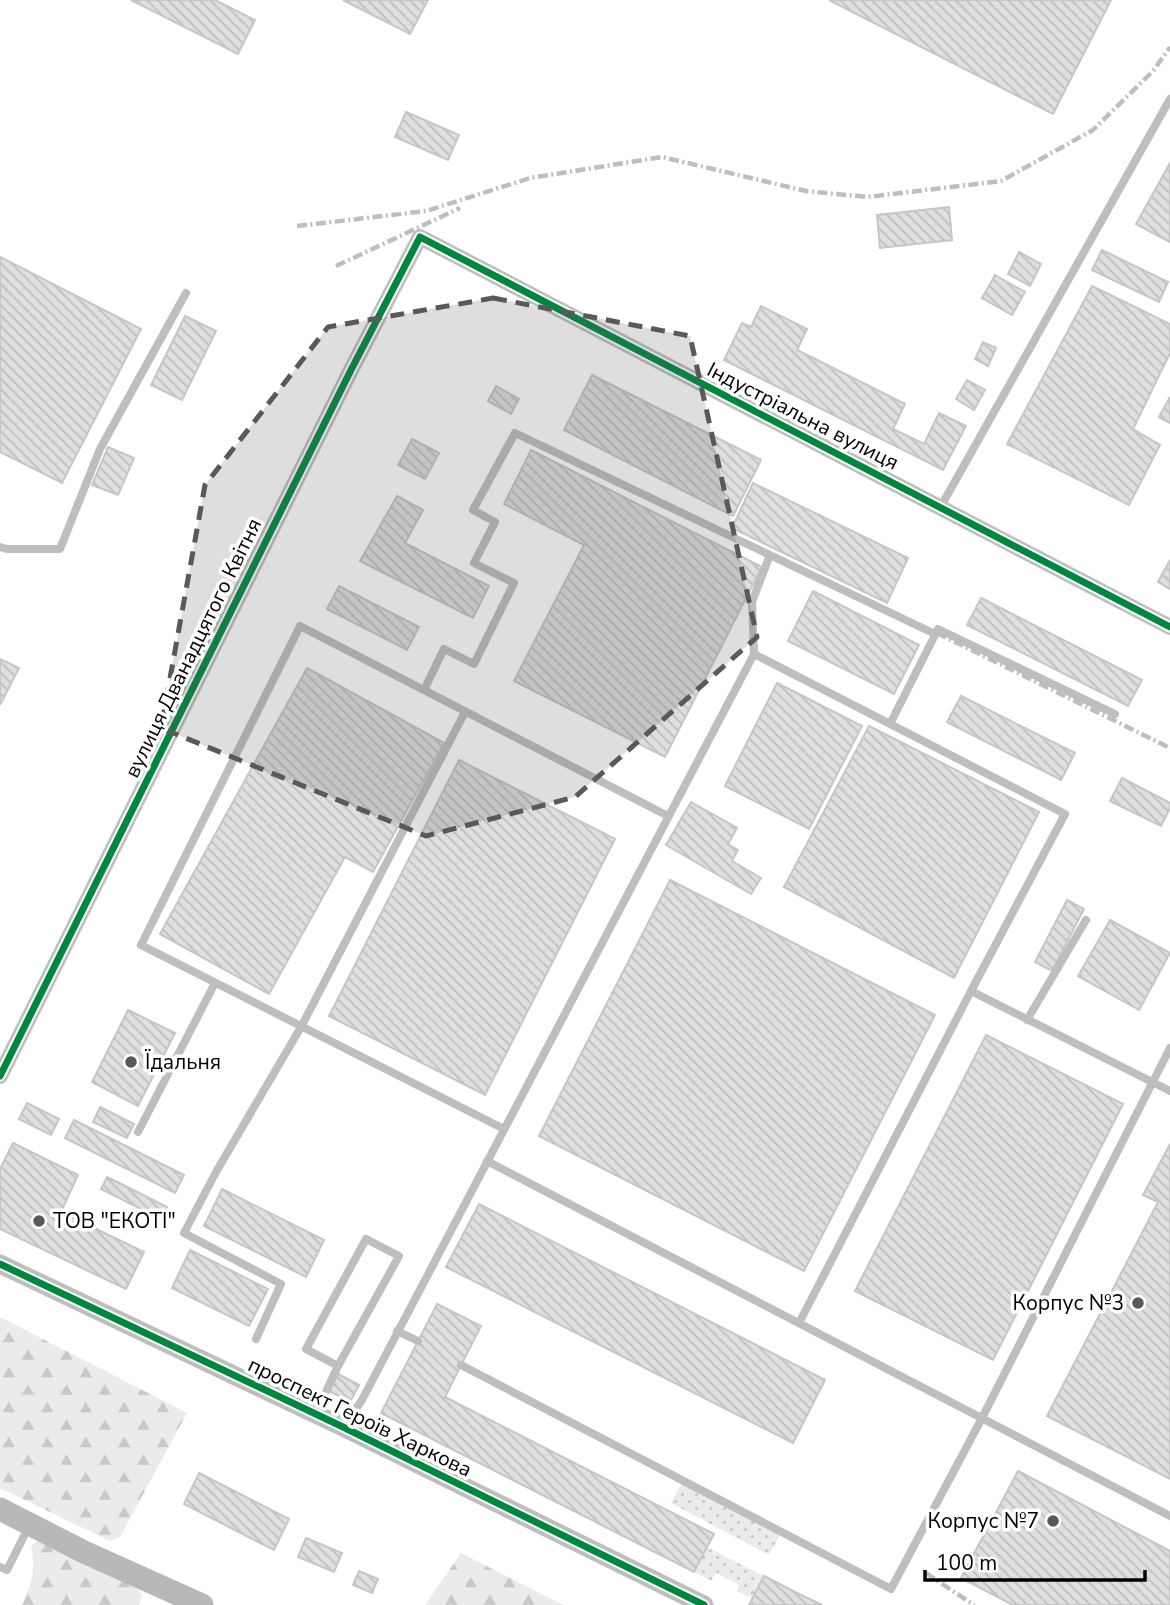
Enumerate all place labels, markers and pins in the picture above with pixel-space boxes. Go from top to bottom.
place label: Їдальня [144,1048,221,1076]
marker: Їдальня [123,1054,139,1070]
place label: ТОВ "ЕКОТI" [53,1207,176,1235]
marker: ТОВ "ЕКОТI" [31,1213,47,1229]
place label: Корпус №3 [1013,1289,1124,1317]
marker: Корпус №3 [1130,1295,1146,1311]
place label: Корпус №7 [928,1507,1039,1535]
marker: Корпус №7 [1045,1513,1061,1529]

